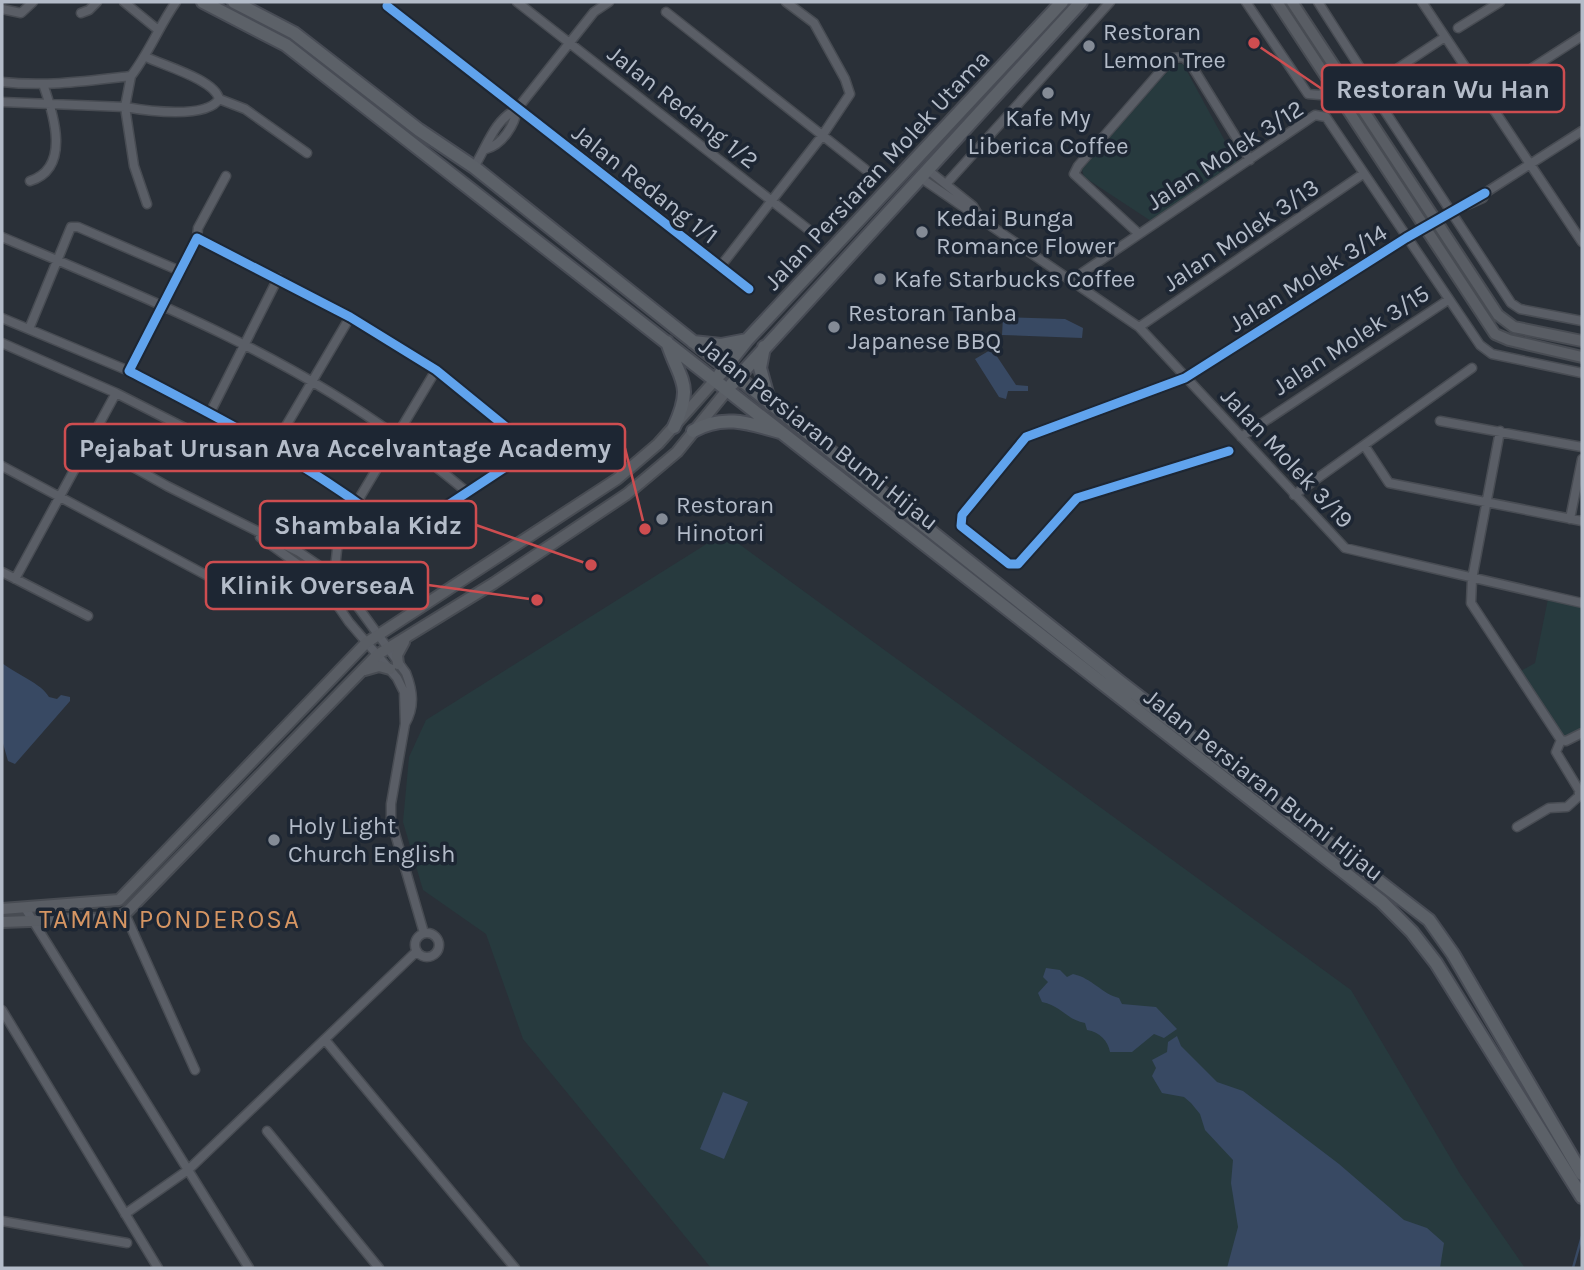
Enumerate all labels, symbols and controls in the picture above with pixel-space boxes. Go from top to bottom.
place label: Restoran Lemon Tree [1103,18,1226,74]
marker: Restoran Lemon Tree [1081,38,1097,54]
street label: Jalan Redang 1/2 [602,40,764,174]
street label: Jalan Persiaran Molek Utama [758,44,996,296]
callout: Restoran Wu Han [1322,65,1564,112]
text: Restoran Wu Han [1336,74,1550,105]
marker: Kafe My Liberica Coffee [1040,85,1056,101]
street label: Jalan Molek 3/12 [1141,94,1309,216]
place label: Kafe My Liberica Coffee [968,104,1128,160]
street label: Jalan Redang 1/1 [566,118,724,250]
street label: Jalan Molek 3/13 [1158,173,1324,297]
place label: Kedai Bunga Romance Flower [936,204,1115,260]
street label: Jalan Molek 3/14 [1224,218,1392,338]
marker: Kedai Bunga Romance Flower [914,224,930,240]
place label: Kafe Starbucks Coffee [894,265,1135,293]
marker: Kafe Starbucks Coffee [872,271,888,287]
street label: Jalan Molek 3/15 [1268,279,1434,401]
place label: Restoran Tanba Japanese BBQ [848,299,1017,355]
marker: Restoran Tanba Japanese BBQ [826,319,842,335]
street label: Jalan Persiaran Bumi Hijau [694,332,944,536]
street label: Jalan Molek 3/19 [1215,382,1359,534]
callout: Pejabat Urusan Ava Accelvantage Academy [65,424,625,471]
text: Pejabat Urusan Ava Accelvantage Academy [79,433,611,464]
place label: Restoran Hinotori [676,491,774,547]
callout: Shambala Kidz [260,501,476,548]
text: Shambala Kidz [274,510,462,541]
marker: Restoran Hinotori [654,511,670,527]
callout: Klinik OverseaA [206,562,428,609]
text: Klinik OverseaA [220,570,414,601]
street label: Jalan Persiaran Bumi Hijau [1139,683,1389,887]
place label: Holy Light Church English [288,812,455,868]
marker: Holy Light Church English [266,832,282,848]
district label: TAMAN PONDEROSA [39,904,301,935]

